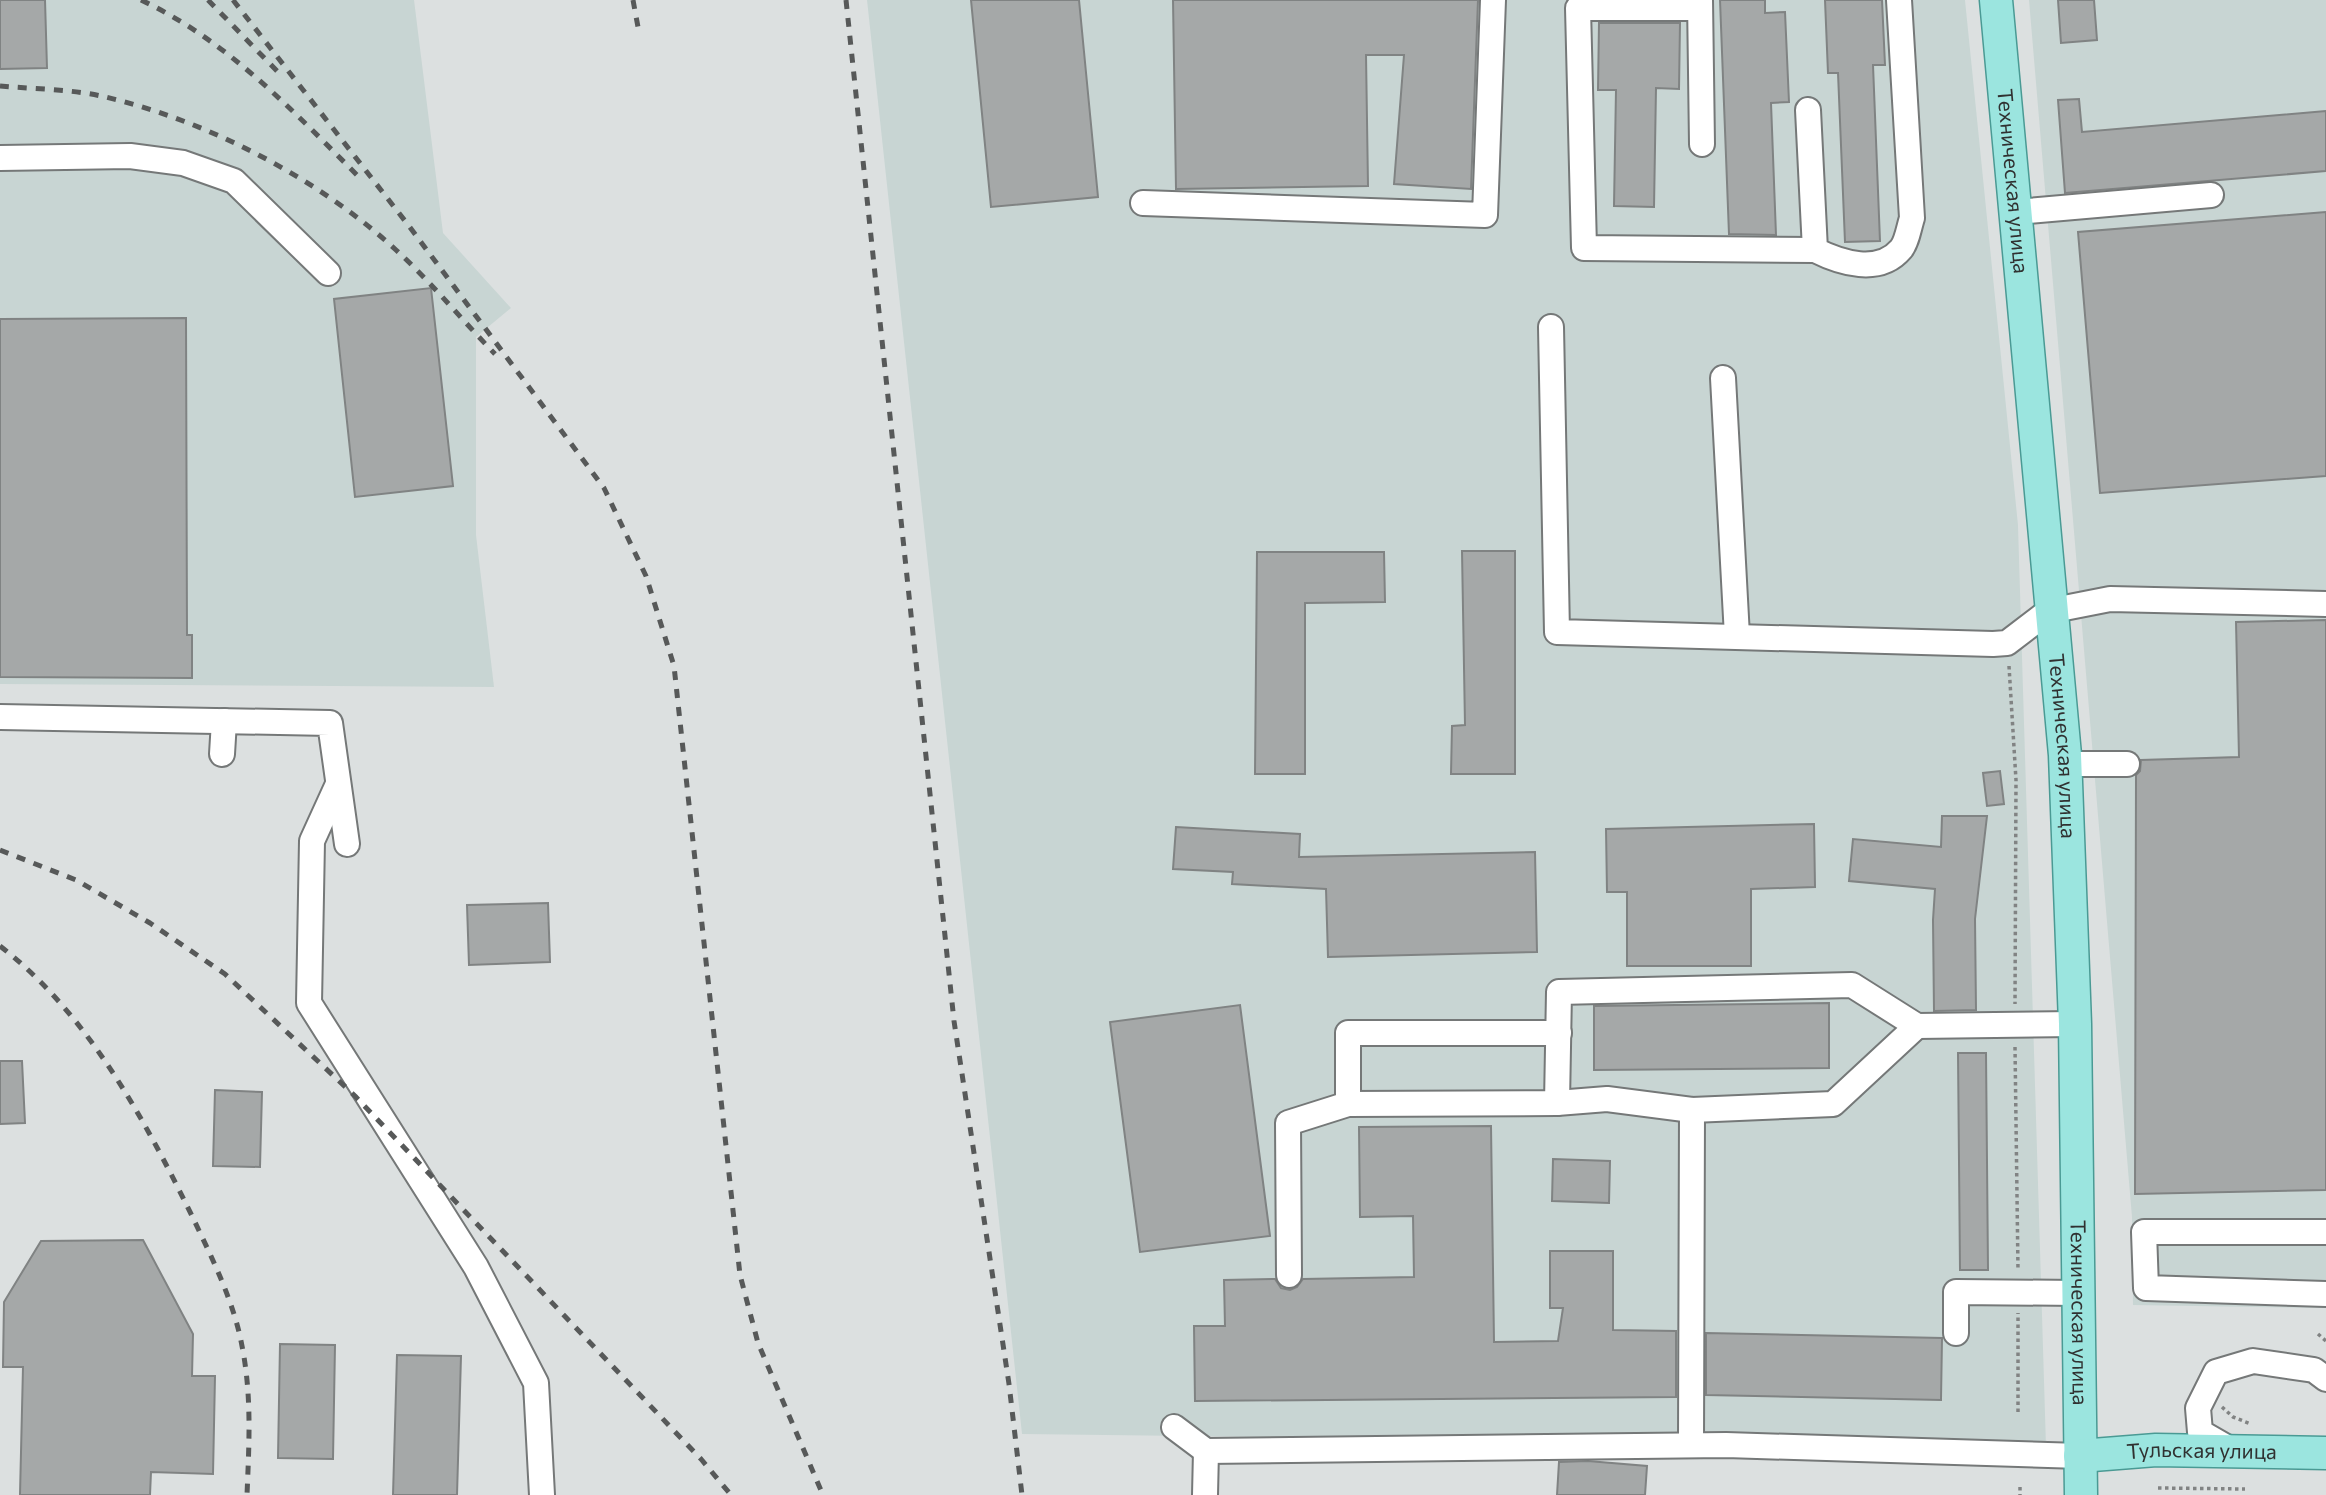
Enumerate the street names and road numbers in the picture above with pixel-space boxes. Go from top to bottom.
street label: Техническая улица [1993,88,2035,275]
street label: Техническая улица [2045,652,2082,839]
street label: Техническая улица [2066,1220,2094,1405]
street label: Тульская улица [2126,1436,2277,1463]

